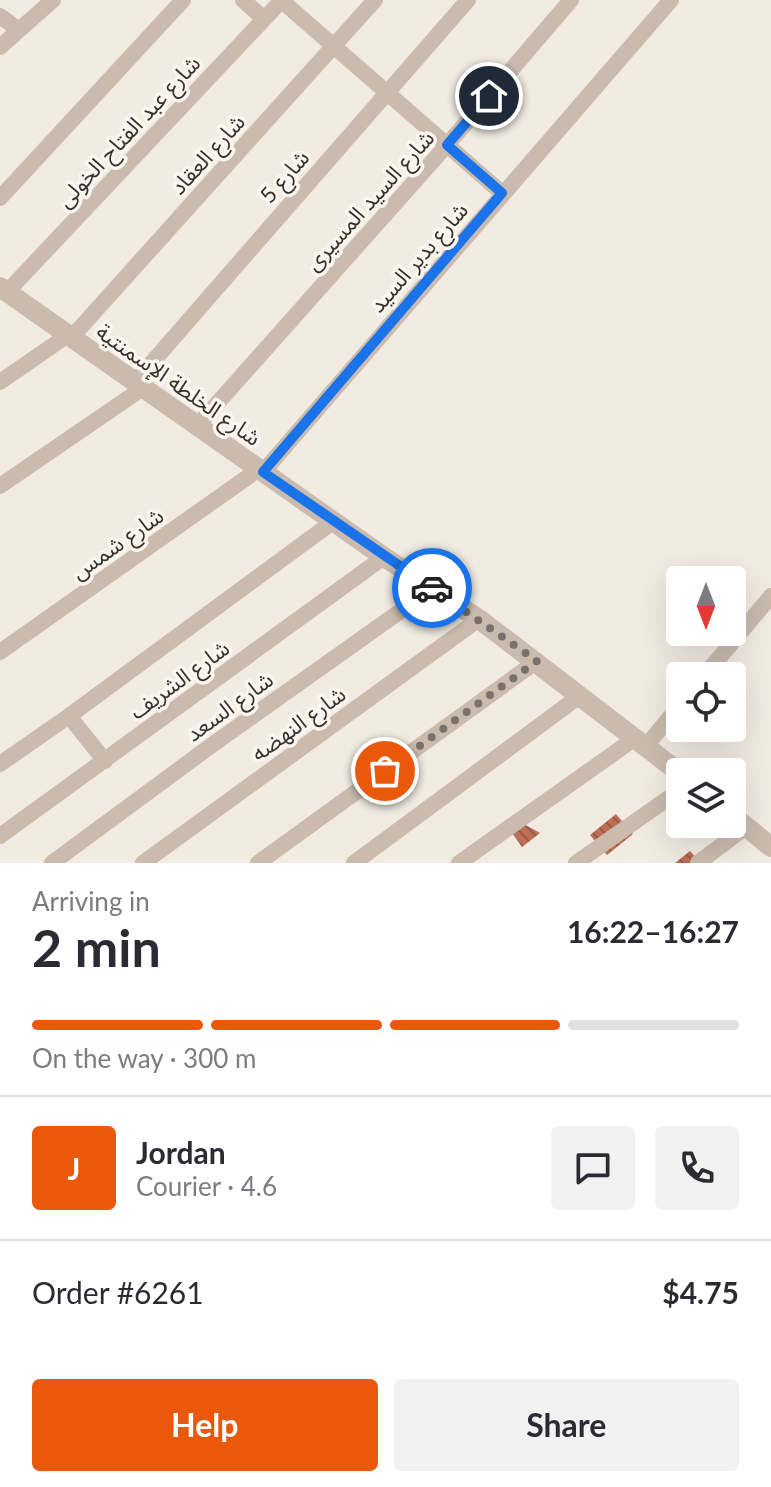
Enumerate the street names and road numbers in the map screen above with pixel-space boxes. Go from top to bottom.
street label: شارع عبد الفتاح الخولى [51,49,208,215]
street label: شارع العقاد [164,108,253,202]
street label: شارع السيد المسيرى [299,124,442,278]
street label: شارع 5 [254,144,317,211]
street label: شارع بدير السيد [363,197,476,320]
street label: شارع الخلطة الإسمنتية [89,317,266,454]
street label: شارع شمس [66,501,171,588]
street label: شارع الشريف [124,634,237,728]
street label: شارع السعد [180,665,280,750]
street label: شارع النهضه [246,680,353,769]

